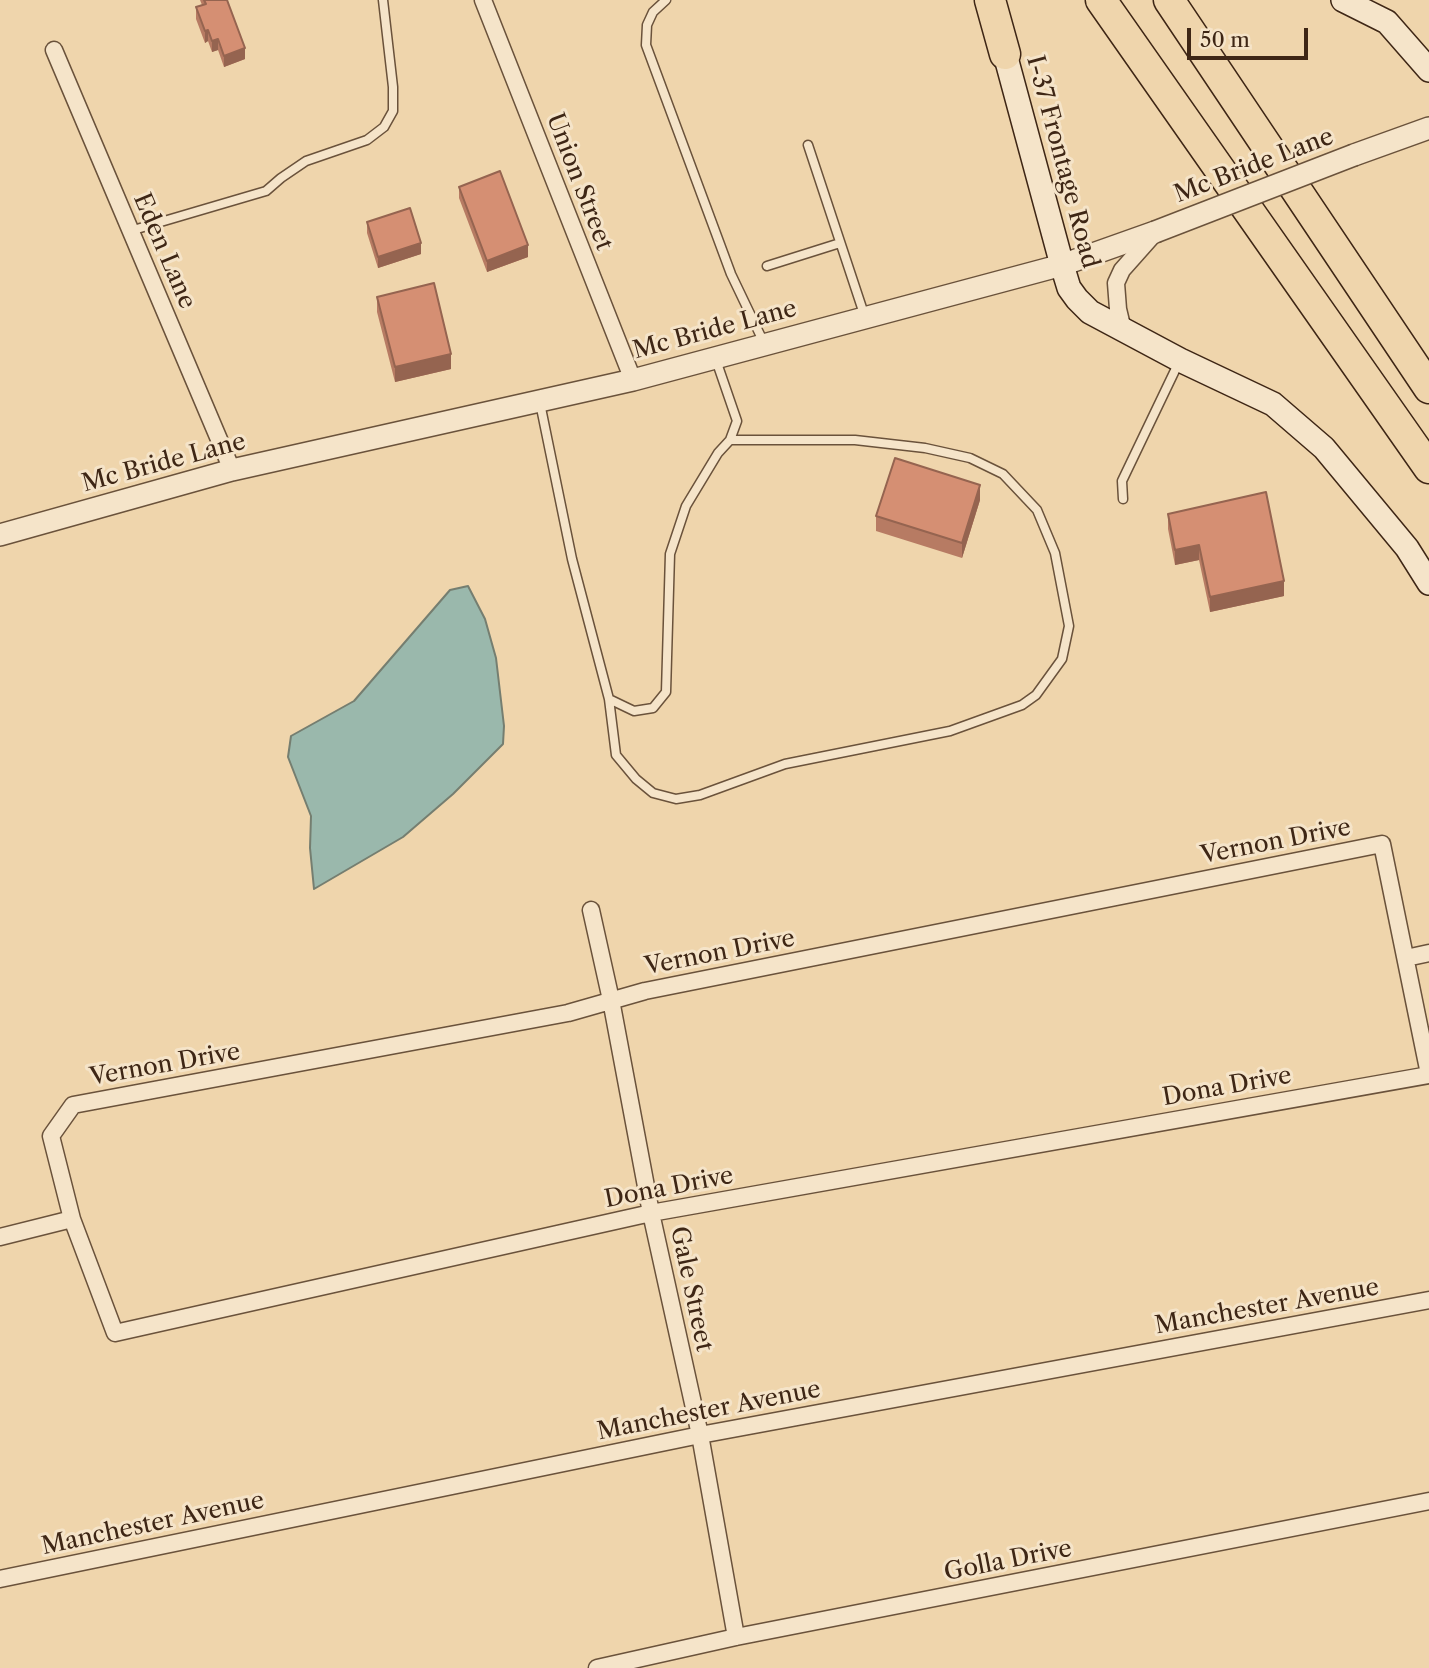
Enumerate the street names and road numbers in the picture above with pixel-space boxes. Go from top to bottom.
street label: I-37 Frontage Road [1020,52,1104,272]
street label: Union Street [540,109,618,255]
street label: Mc Bride Lane [1170,122,1338,210]
street label: Eden Lane [127,189,201,313]
street label: Mc Bride Lane [630,294,800,366]
street label: Mc Bride Lane [79,427,249,499]
street label: Vernon Drive [1199,813,1353,871]
street label: Vernon Drive [643,924,797,982]
street label: Vernon Drive [88,1038,242,1092]
street label: Dona Drive [1160,1061,1294,1113]
street label: Dona Drive [602,1161,736,1215]
street label: Gale Street [664,1224,718,1354]
street label: Manchester Avenue [1153,1273,1381,1341]
street label: Manchester Avenue [595,1375,823,1447]
street label: Manchester Avenue [39,1486,267,1562]
street label: Golla Drive [942,1534,1074,1588]

